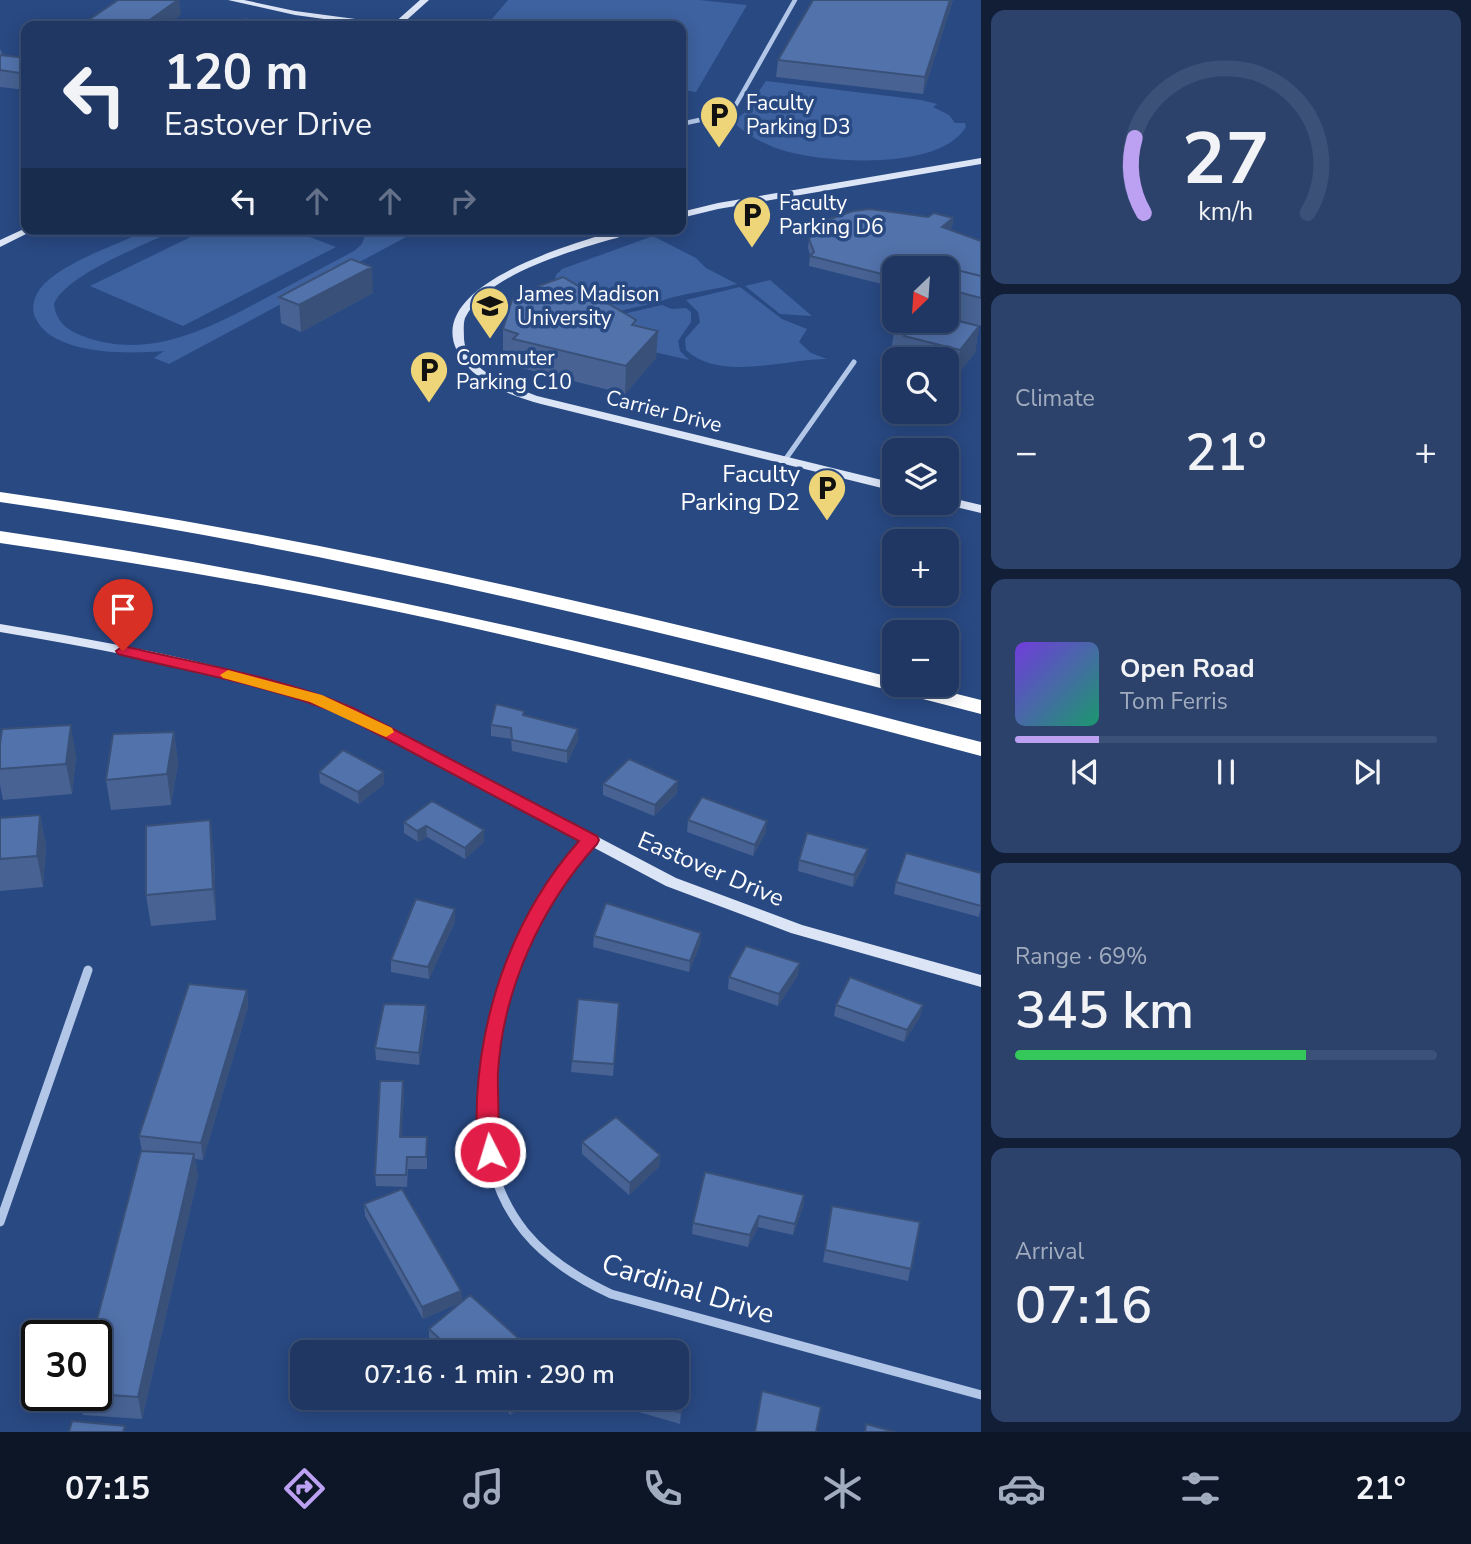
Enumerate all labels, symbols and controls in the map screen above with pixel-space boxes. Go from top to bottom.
text: 120 m [164,39,308,106]
icon: left [49,49,140,140]
place label: Faculty Parking D3 [746,89,851,141]
parking icon: Faculty Parking D3 [698,94,740,149]
text: Eastover Drive [164,103,372,146]
text: 27 [1182,110,1270,210]
icon: left [225,182,263,220]
icon: ahead [298,182,336,220]
icon: ahead [371,182,409,220]
icon: right [444,182,482,220]
place label: Faculty Parking D6 [779,189,884,241]
parking icon: Faculty Parking D6 [731,194,773,249]
text: km/h [1198,195,1254,229]
north arrow [882,256,959,332]
map controls [882,256,959,697]
place label: James Madison University [516,280,660,332]
school or university icon: James Madison University [469,285,511,340]
place label: Commuter Parking C10 [456,344,572,396]
button: search [882,347,959,424]
parking icon: Commuter Parking C10 [408,349,450,404]
street label: Carrier Drive [603,383,725,439]
text: Climate [1015,383,1095,414]
text: 21° [1185,417,1267,488]
text: − [1015,427,1038,478]
text: + [1414,427,1437,478]
button: layers [882,438,959,515]
place label: Faculty Parking D2 [680,458,801,518]
parking icon: Faculty Parking D2 [806,467,848,522]
button: + [882,529,959,606]
pin [93,579,153,651]
icon: arrive [104,590,142,628]
button: − [882,620,959,697]
text: Open Road [1120,651,1255,686]
text: Tom Ferris [1120,686,1228,717]
icon: previous [1066,753,1104,791]
icon: pause [1207,753,1245,791]
icon: next [1348,753,1386,791]
street label: Eastover Drive [633,824,789,914]
text: Range · 69% [1015,941,1147,972]
text: 345 km [1015,975,1194,1046]
position arrow [453,1115,527,1189]
text: Arrival [1015,1236,1084,1267]
street label: Cardinal Drive [597,1245,779,1333]
text: 07:16 [1015,1270,1152,1341]
speed limit sign: 30 [21,1320,112,1411]
text: 07:16 · 1 min · 290 m [364,1357,615,1392]
icon: directions [280,1464,329,1513]
icon: music [459,1464,508,1513]
icon: phone [638,1464,687,1513]
icon: climate [818,1464,867,1513]
icon: car [997,1464,1046,1513]
icon: filters [1176,1464,1225,1513]
text: 07:15 [65,1467,150,1510]
text: 21° [1355,1467,1406,1510]

